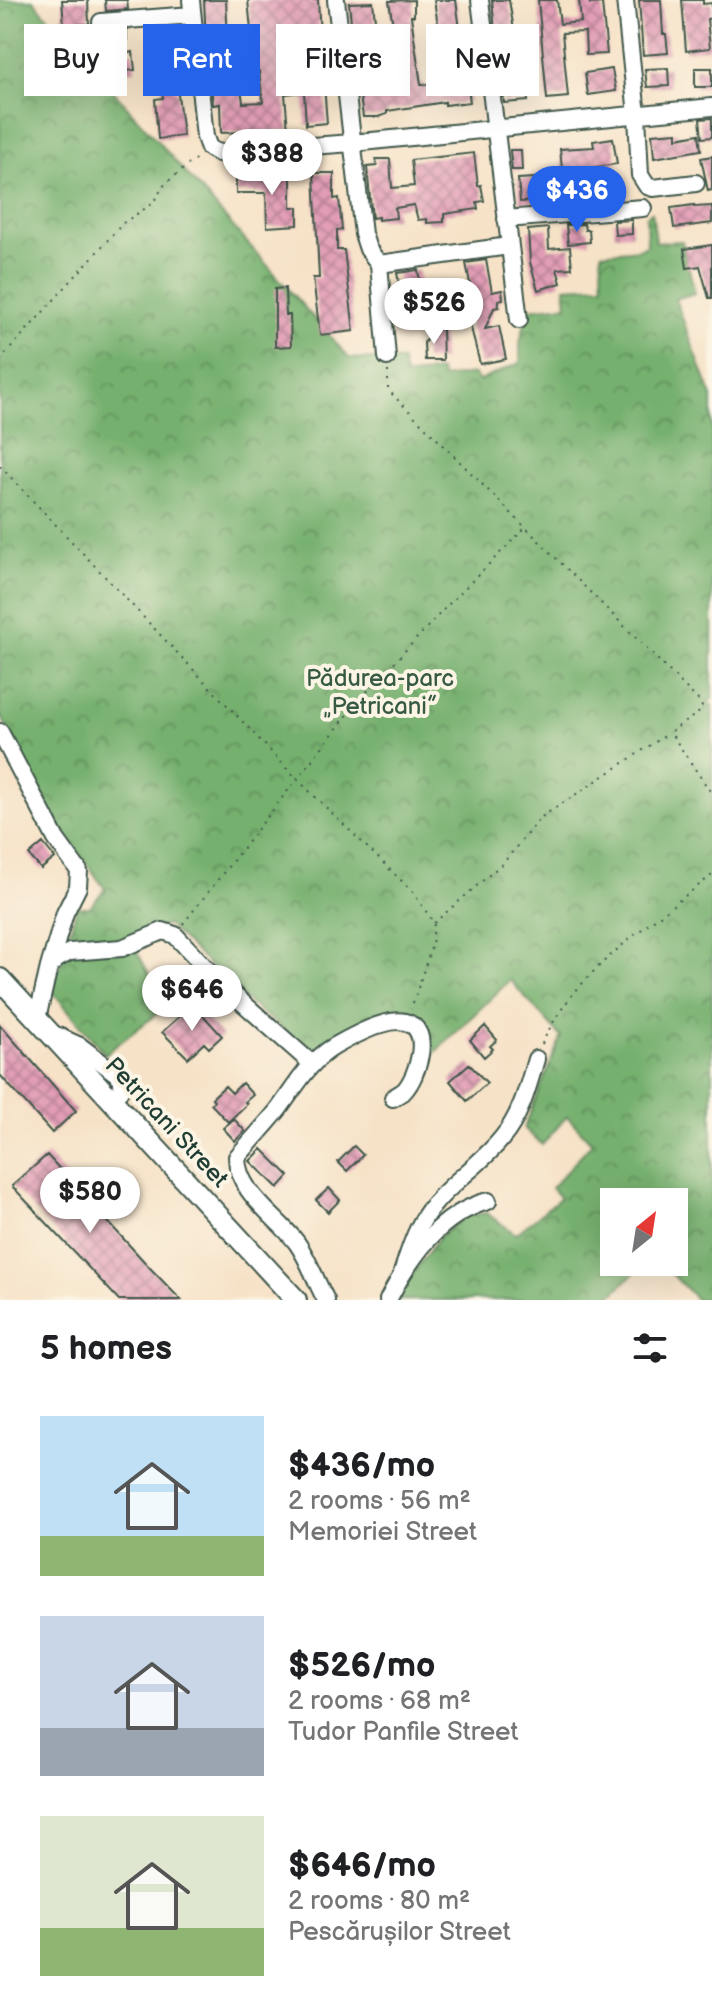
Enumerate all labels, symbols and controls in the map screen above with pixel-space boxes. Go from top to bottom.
chip: Buy [24,24,127,96]
chip: Rent [143,24,260,96]
chip: Filters [276,24,410,96]
chip: New [426,24,539,96]
pin: $388 [225,129,319,197]
text: $388 [240,139,304,170]
pin: $436 [530,166,624,234]
text: $436 [545,176,609,207]
pin: $526 [387,278,481,346]
text: $526 [402,288,466,319]
park label: Pădurea-parc „Petricani” [306,664,454,721]
pin: $646 [145,965,239,1033]
text: $646 [160,975,224,1006]
street label: Petricani Street [99,1051,235,1194]
pin: $580 [43,1167,137,1235]
text: $580 [58,1177,122,1208]
north arrow [600,1188,688,1276]
map controls [600,1188,688,1276]
icon: filters [628,1326,672,1370]
text: 5 homes [40,1328,172,1369]
text: $436/mo [288,1445,435,1486]
icon: home [104,1448,200,1544]
text: 2 rooms · 56 m² [288,1486,471,1517]
text: Memoriei Street [288,1517,477,1548]
text: $526/mo [288,1645,435,1686]
icon: home [104,1648,200,1744]
text: 2 rooms · 68 m² [288,1686,471,1717]
text: Tudor Panfile Street [288,1717,519,1748]
text: $646/mo [288,1845,436,1886]
icon: home [104,1848,200,1944]
text: 2 rooms · 80 m² [288,1886,470,1917]
text: Pescărușilor Street [288,1917,511,1948]

